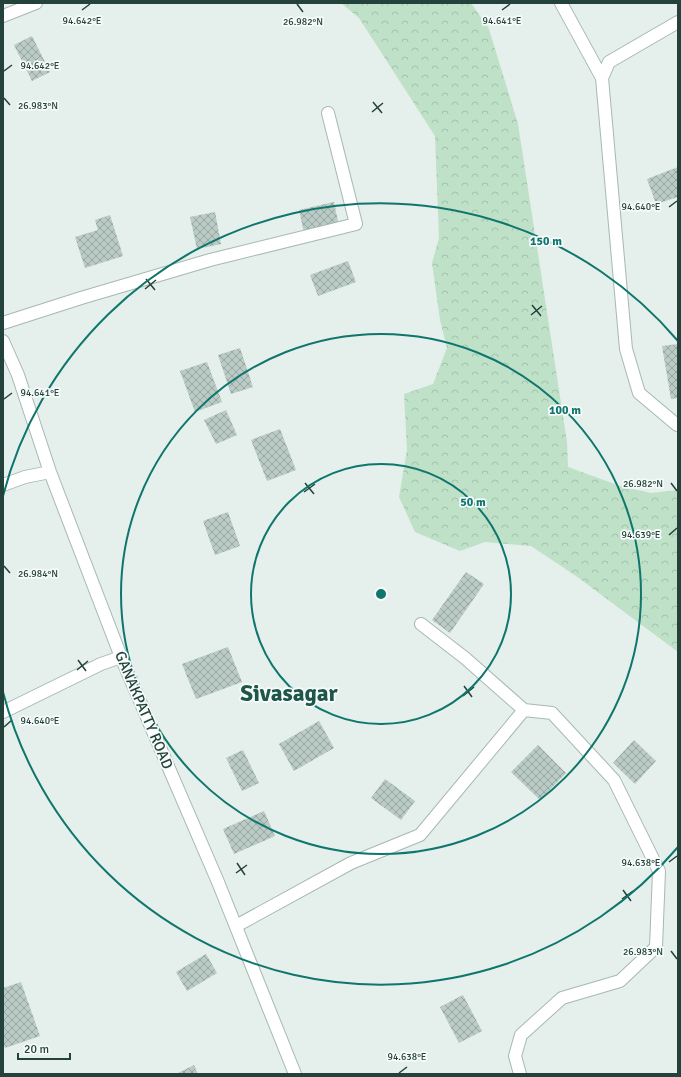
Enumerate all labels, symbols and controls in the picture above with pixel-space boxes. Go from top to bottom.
text: 94.642°E [63,15,102,27]
text: 94.641°E [483,15,522,27]
text: 26.982°N [283,16,323,28]
text: 94.642°E [21,60,60,72]
text: 26.983°N [18,100,58,112]
text: 94.640°E [622,201,661,213]
text: 150 m [530,234,562,249]
text: 94.641°E [21,387,60,399]
text: 100 m [549,403,581,418]
text: 26.982°N [623,478,663,490]
text: 50 m [460,495,486,510]
text: 94.639°E [622,529,661,541]
text: 26.984°N [18,568,58,580]
centre of rings [374,587,388,601]
street label: GANAKPATTY ROAD [111,648,177,772]
district label: Sivasagar [240,679,339,708]
text: 94.640°E [21,715,60,727]
text: 94.638°E [622,857,661,869]
text: 26.983°N [623,946,663,958]
scale bar [18,1035,70,1061]
text: 20 m [24,1042,49,1057]
text: 94.638°E [388,1051,427,1063]

